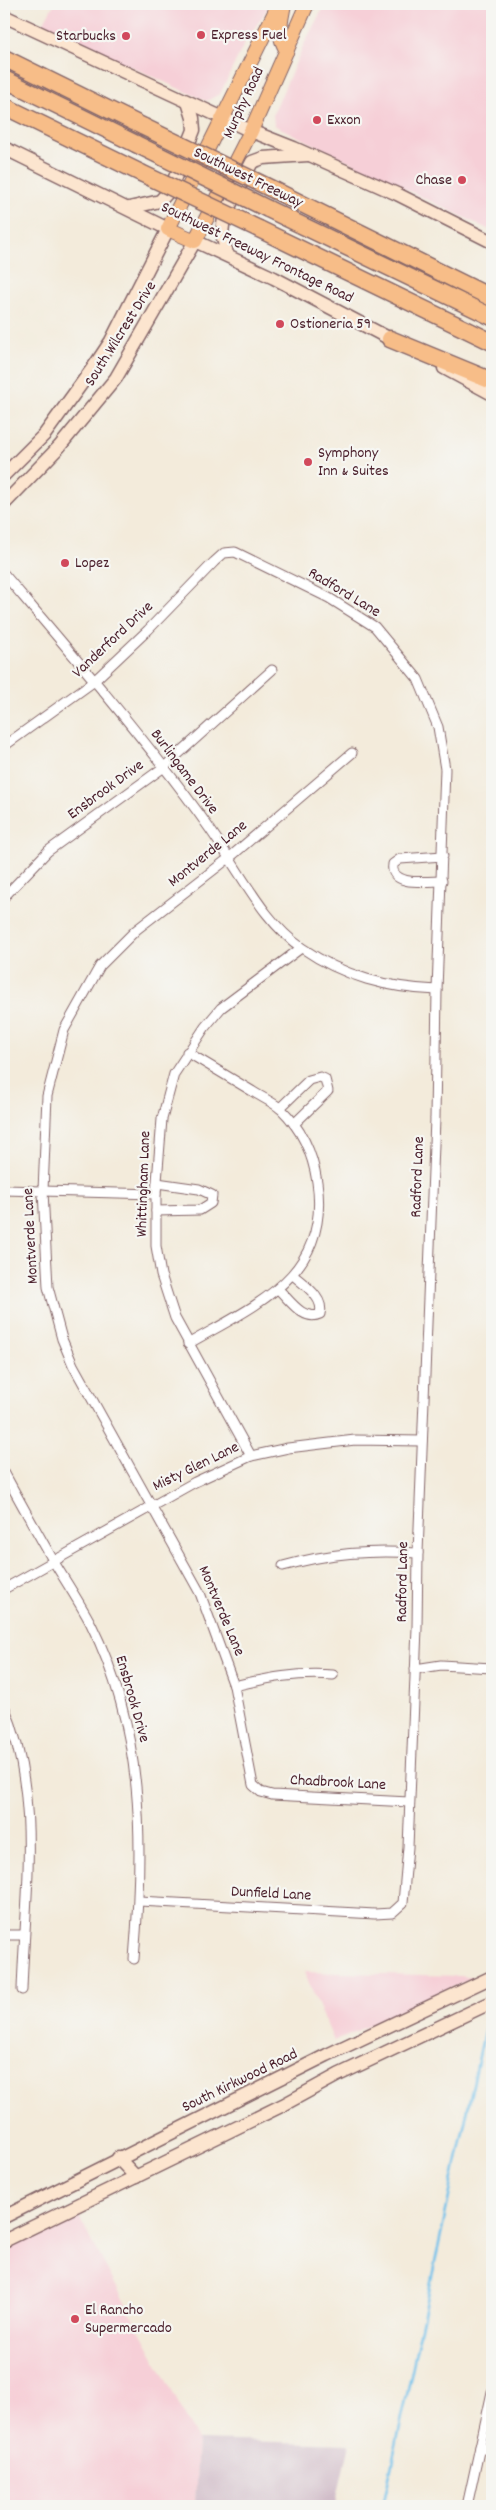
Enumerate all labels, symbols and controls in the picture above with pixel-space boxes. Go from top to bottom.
place label: Express Fuel [211,24,287,47]
place label: Starbucks [56,25,116,48]
marker: Express Fuel [195,29,207,41]
marker: Starbucks [120,30,132,42]
street label: Murphy Road [217,63,271,143]
place label: Exxon [327,109,361,132]
marker: Exxon [311,114,323,126]
street label: Southwest Freeway [189,141,307,215]
place label: Chase [415,169,452,192]
marker: Chase [456,174,468,186]
street label: Southwest Freeway Frontage Road [157,196,357,310]
street label: South Wilcrest Drive [79,277,163,391]
place label: Ostioneria 59 [290,313,371,336]
marker: Ostioneria 59 [274,318,286,330]
place label: Symphony Inn & Suites [318,442,389,483]
marker: Symphony Inn & Suites [302,456,314,468]
place label: Lopez [75,552,109,575]
marker: Lopez [59,557,71,569]
street label: Radford Lane [303,562,385,624]
street label: Vanderford Drive [67,596,159,684]
street label: Burlingame Drive [144,725,224,819]
street label: Ensbrook Drive [63,754,149,826]
street label: Montverde Lane [163,815,253,893]
street label: Whittingham Lane [131,1130,157,1238]
street label: Radford Lane [405,1136,431,1218]
street label: Montverde Lane [17,1187,45,1285]
street label: Misty Glen Lane [149,1436,243,1498]
street label: Radford Lane [391,1541,415,1623]
street label: Montverde Lane [192,1562,250,1660]
street label: Ensbrook Drive [109,1653,155,1745]
street label: Chadbrook Lane [289,1769,387,1797]
street label: Dunfield Lane [230,1880,312,1908]
street label: South Kirkwood Road [178,2043,302,2119]
place label: El Rancho Supermercado [85,2299,172,2340]
marker: El Rancho Supermercado [69,2313,81,2325]

